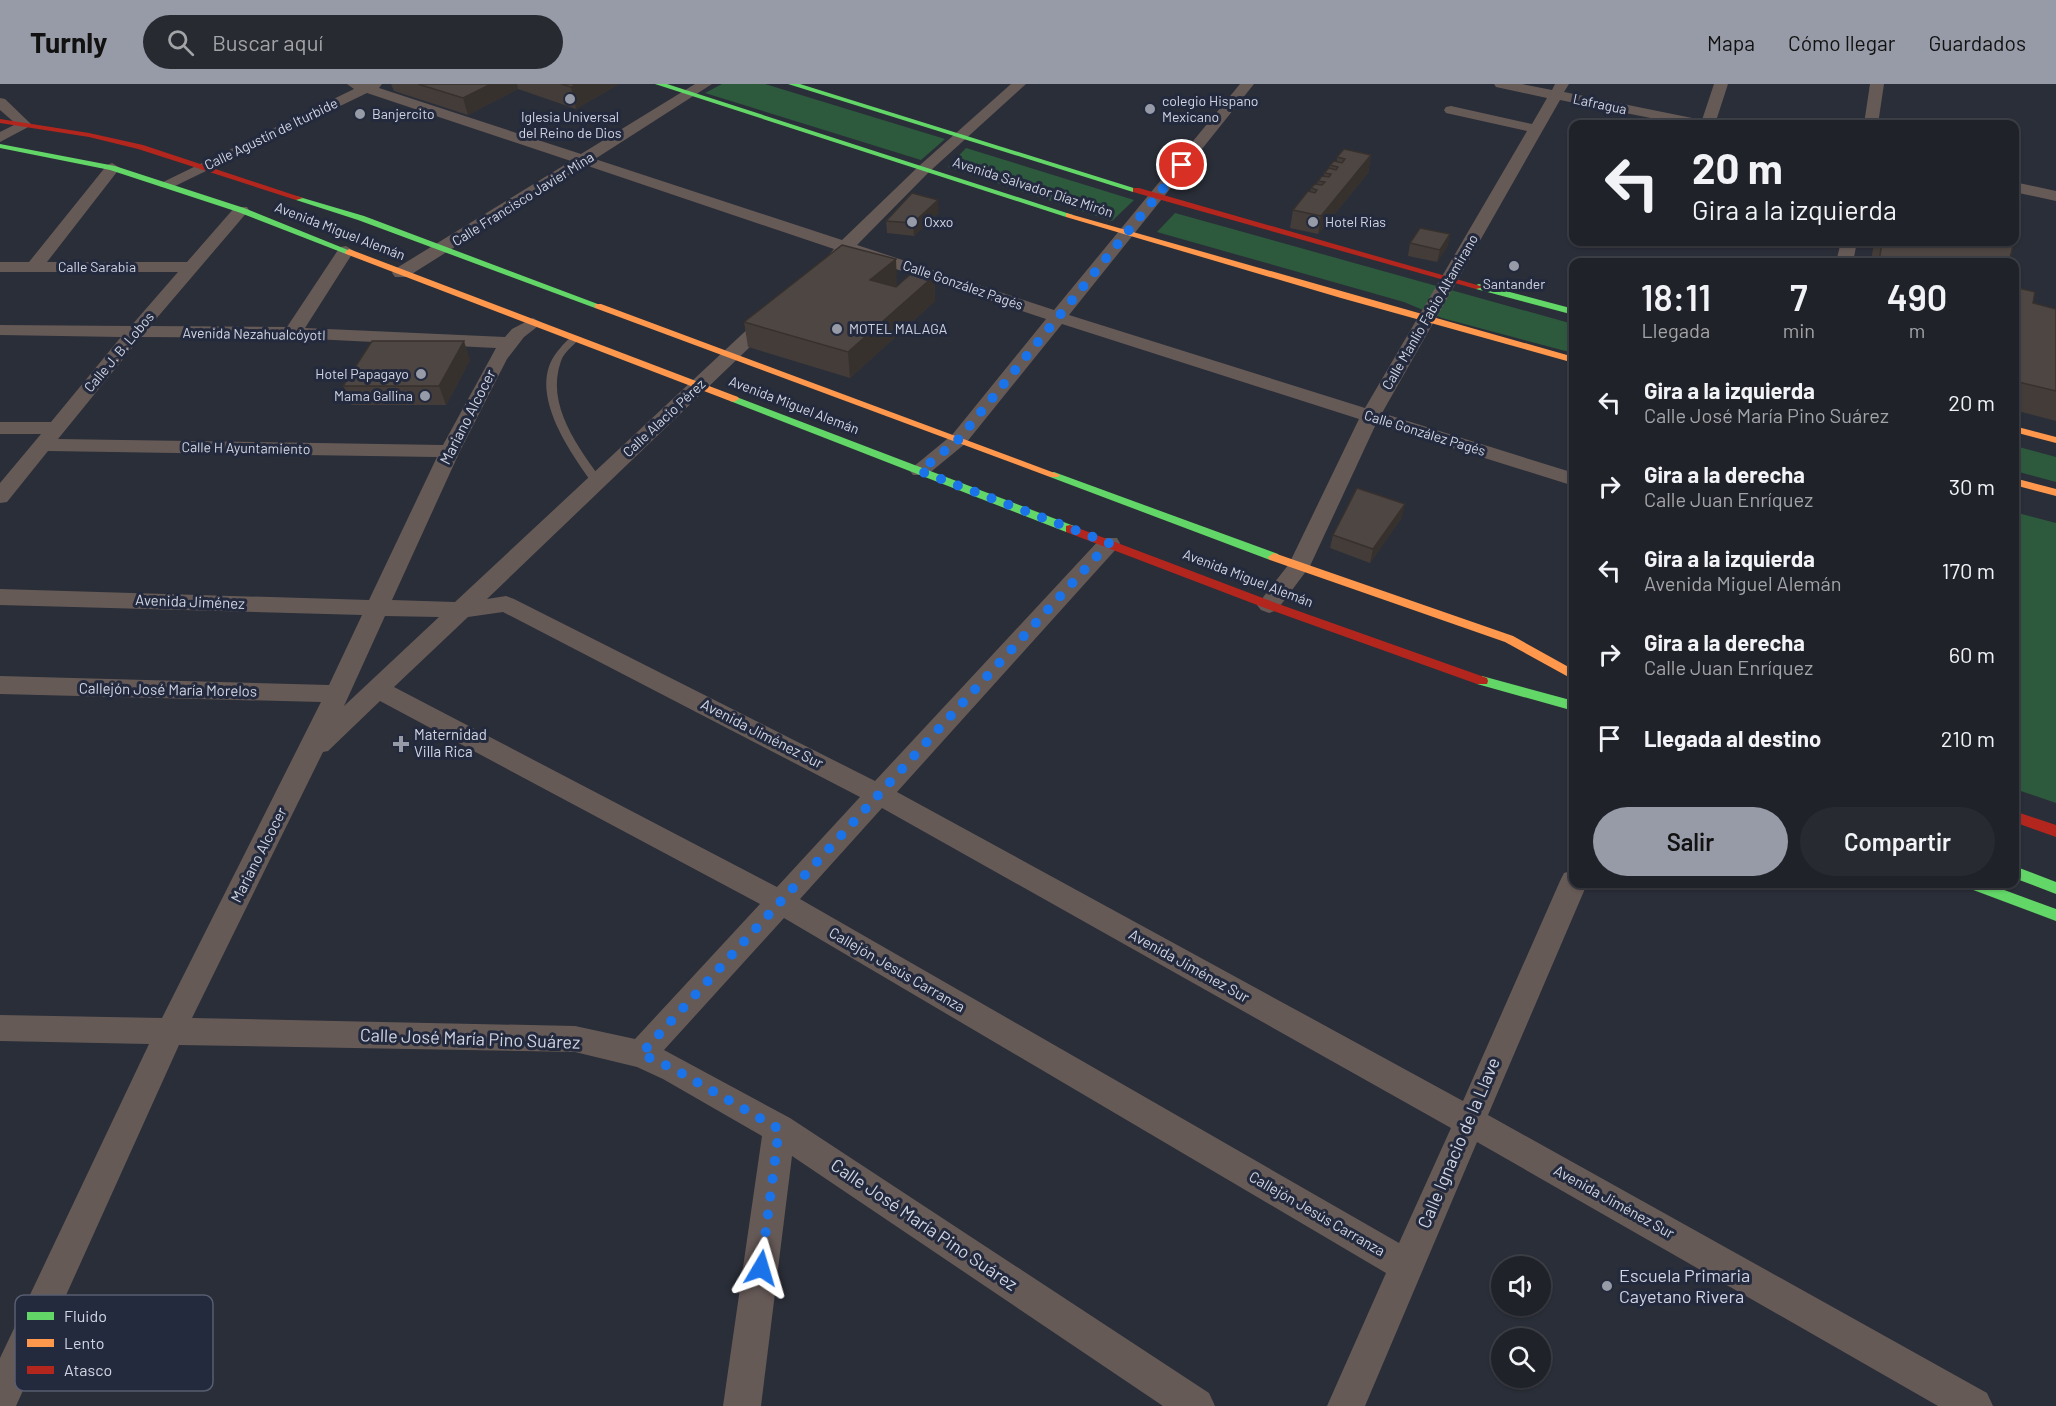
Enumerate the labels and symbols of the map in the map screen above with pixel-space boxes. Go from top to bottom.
street label: Lafragua [1572,90,1628,117]
marker: Iglesia Universal del Reino de Dios [563,92,577,106]
place label: colegio Hispano Mexicano [1162,92,1258,125]
street label: Calle Agustín de Iturbide [201,94,340,173]
marker: colegio Hispano Mexicano [1143,102,1157,116]
place label: Banjercito [372,105,435,122]
marker: Banjercito [353,107,367,121]
place label: Iglesia Universal del Reino de Dios [518,108,622,141]
pin [1156,139,1207,190]
street label: Calle Francisco Javier Mina [449,148,597,249]
street label: Avenida Salvador Díaz Mirón [951,153,1115,220]
street label: Avenida Miguel Alemán [273,198,408,263]
place label: Oxxo [924,213,953,230]
place label: Hotel Rias [1325,213,1386,230]
marker: Oxxo [905,215,919,229]
marker: Hotel Rias [1306,215,1320,229]
street label: Calle Manlio Fabio Altamirano [1378,231,1481,393]
street label: Calle González Pagés [901,256,1026,313]
street label: Calle Sarabia [58,258,136,275]
marker: Santander [1507,259,1521,273]
place label: Santander [1483,275,1545,292]
street label: Calle J. B. Lobos [80,308,157,395]
place label: MOTEL MALAGA [849,320,948,337]
marker: MOTEL MALAGA [830,322,844,336]
street label: Avenida Nezahualcóyotl [182,324,326,343]
place label: Hotel Papagayo [315,365,409,382]
street label: Mariano Alcocer [435,366,499,467]
marker: Hotel Papagayo [414,367,428,381]
street label: Avenida Miguel Alemán [727,372,862,437]
street label: Calle Alacio Pérez [619,375,708,460]
place label: Mama Gallina [334,387,413,404]
marker: Mama Gallina [418,389,432,403]
street label: Calle González Pagés [1362,406,1488,459]
street label: Calle H Ayuntamiento [181,438,311,457]
street label: Avenida Miguel Alemán [1181,545,1316,610]
street label: Avenida Jiménez [135,590,246,612]
street label: Callejón José María Morelos [79,678,257,700]
street label: Avenida Jiménez Sur [698,694,827,772]
place label: Maternidad Villa Rica [414,725,487,760]
marker: Maternidad Villa Rica [392,735,410,753]
street label: Mariano Alcocer [226,804,290,905]
street label: Callejón Jesús Carranza [826,923,969,1015]
street label: Avenida Jiménez Sur [1126,925,1253,1006]
street label: Calle José María Pino Suárez [360,1023,581,1053]
street label: Calle Ignacio de la Llave [1412,1054,1504,1231]
street label: Calle José María Pino Suárez [827,1153,1022,1295]
street label: Avenida Jiménez Sur [1551,1161,1678,1242]
street label: Callejón Jesús Carranza [1246,1167,1389,1259]
position arrow [729,1236,793,1300]
place label: Escuela Primaria Cayetano Rivera [1619,1264,1750,1307]
marker: Escuela Primaria Cayetano Rivera [1600,1279,1614,1293]
legend [15,1295,213,1391]
text: Fluido [64,1306,107,1325]
text: Lento [64,1333,105,1352]
text: Atasco [64,1360,112,1379]

